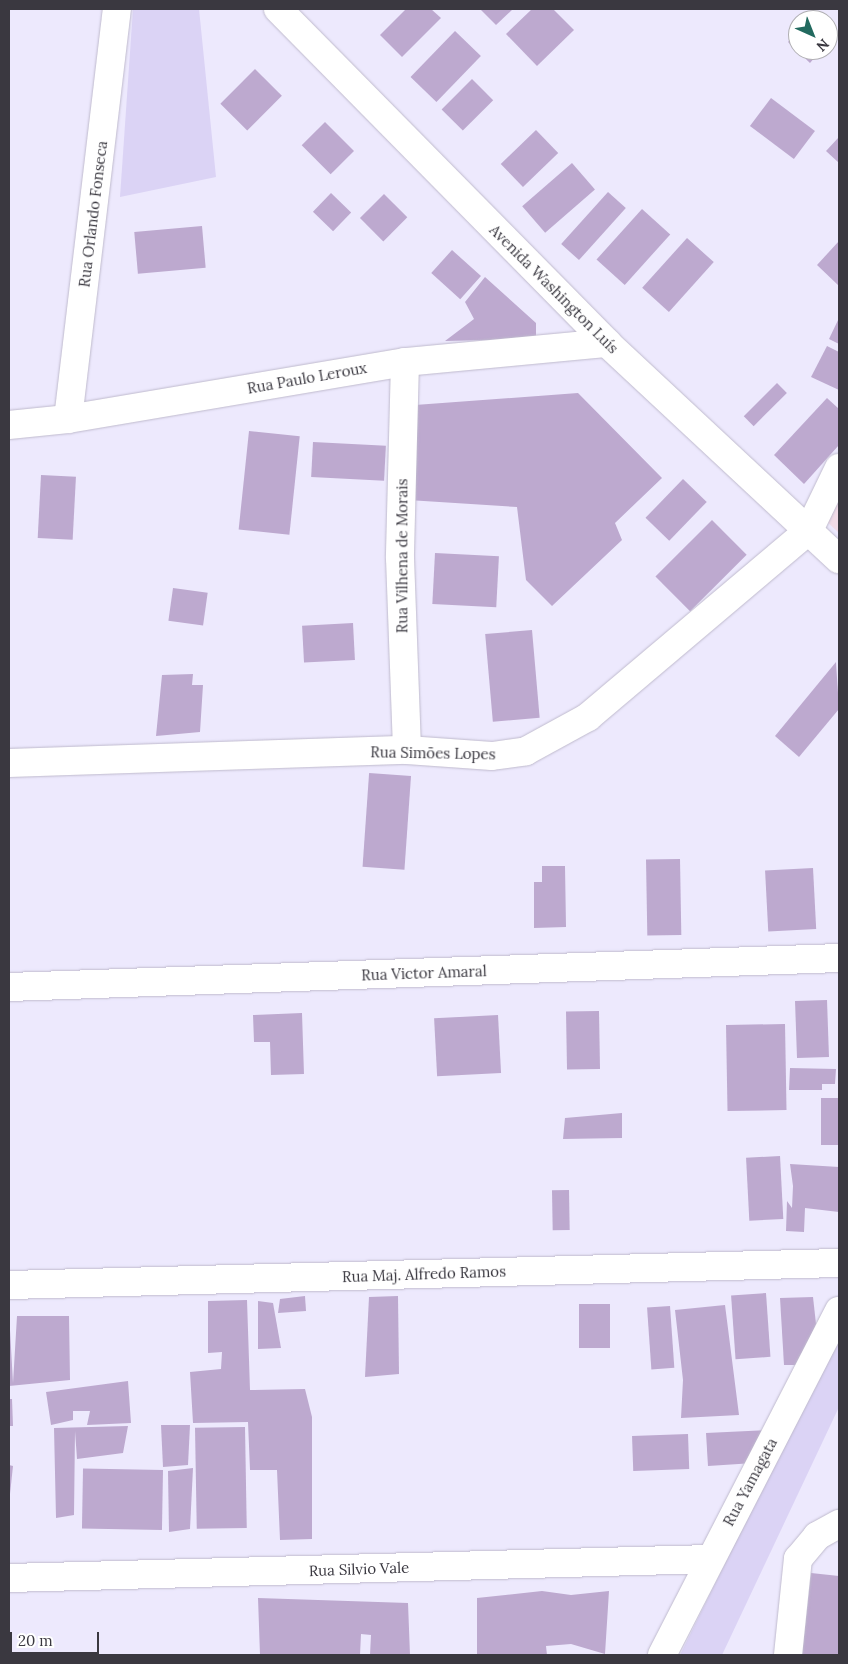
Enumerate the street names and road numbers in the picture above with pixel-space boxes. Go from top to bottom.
street label: Rua Orlando Fonseca [75,140,111,288]
street label: Avenida Washington Luís [486,221,622,357]
street label: Rua Paulo Leroux [246,359,368,397]
street label: Rua Vilhena de Morais [393,479,411,633]
street label: Rua Simões Lopes [370,743,496,763]
street label: Rua Victor Amaral [361,962,487,984]
street label: Rua Maj. Alfredo Ramos [342,1262,506,1286]
street label: Rua Yamagata [719,1435,781,1529]
street label: Rua Silvio Vale [308,1558,410,1580]

